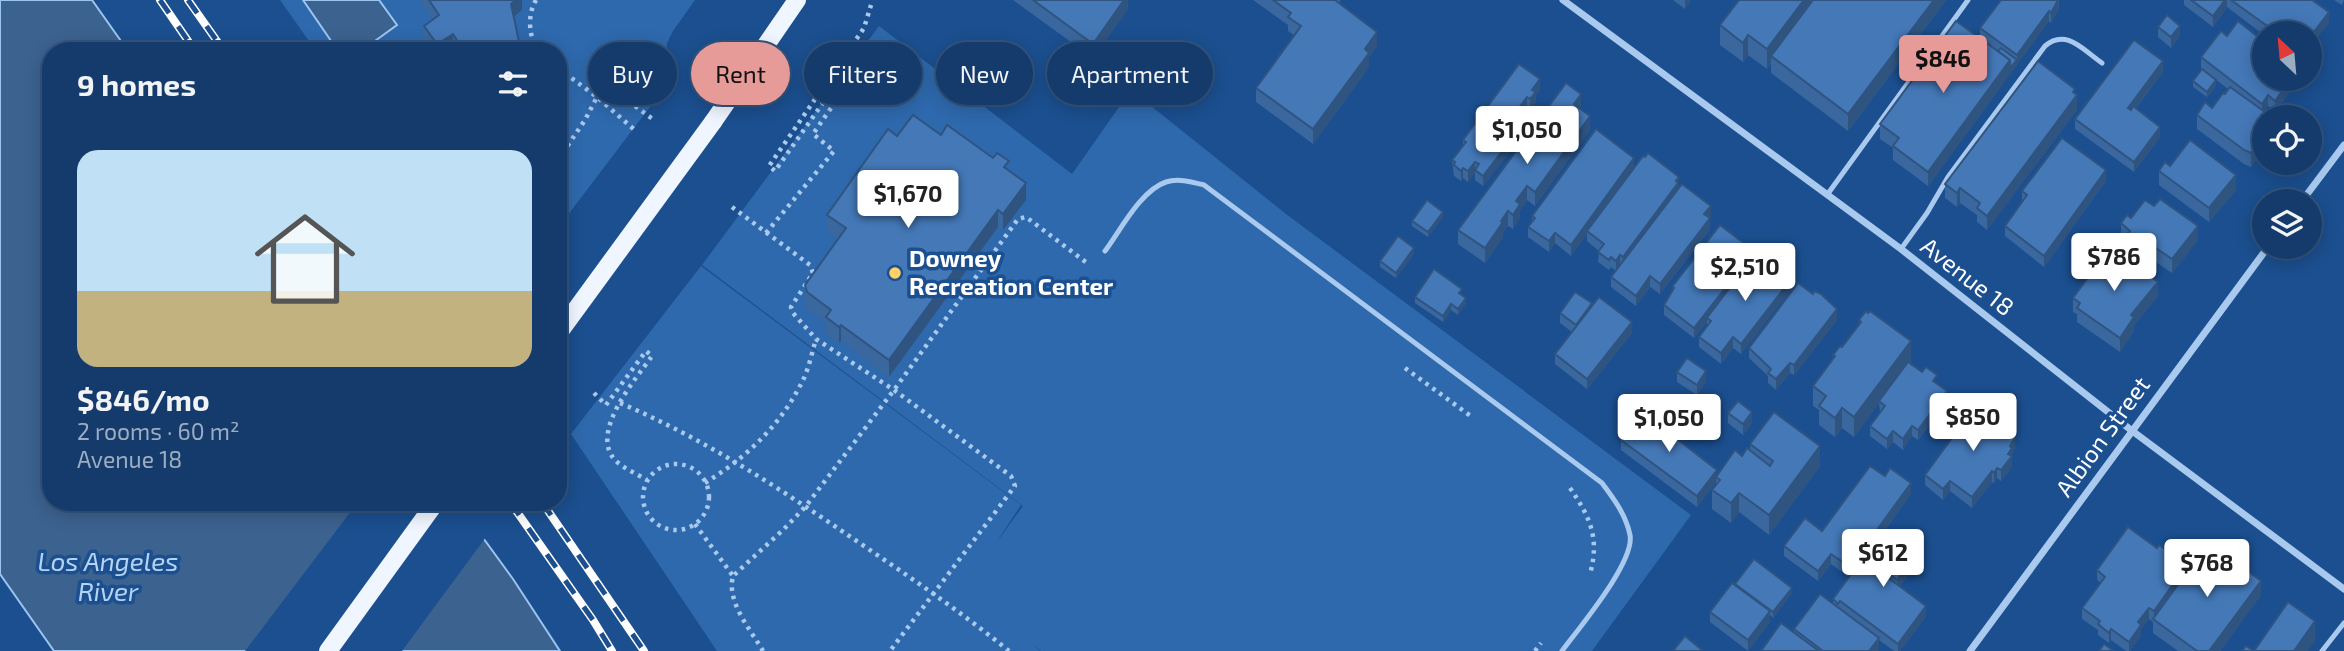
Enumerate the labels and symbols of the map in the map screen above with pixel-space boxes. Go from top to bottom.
north arrow [2252,21,2322,91]
pin: $846 [1902,36,1984,95]
pin: $1,050 [1470,106,1584,166]
pin: $1,670 [851,170,965,230]
street label: Avenue 18 [1916,231,2020,321]
pin: $786 [2073,233,2155,293]
place label: Downey Recreation Center [909,243,1114,300]
pin: $2,510 [1688,244,1802,303]
marker: Downey Recreation Center [887,265,903,281]
street label: Albion Street [2049,370,2155,502]
pin: $850 [1932,393,2014,453]
pin: $1,050 [1612,394,1726,454]
pin: $612 [1842,530,1924,589]
pin: $768 [2166,540,2248,599]
water label: Los Angeles River [38,545,178,606]

